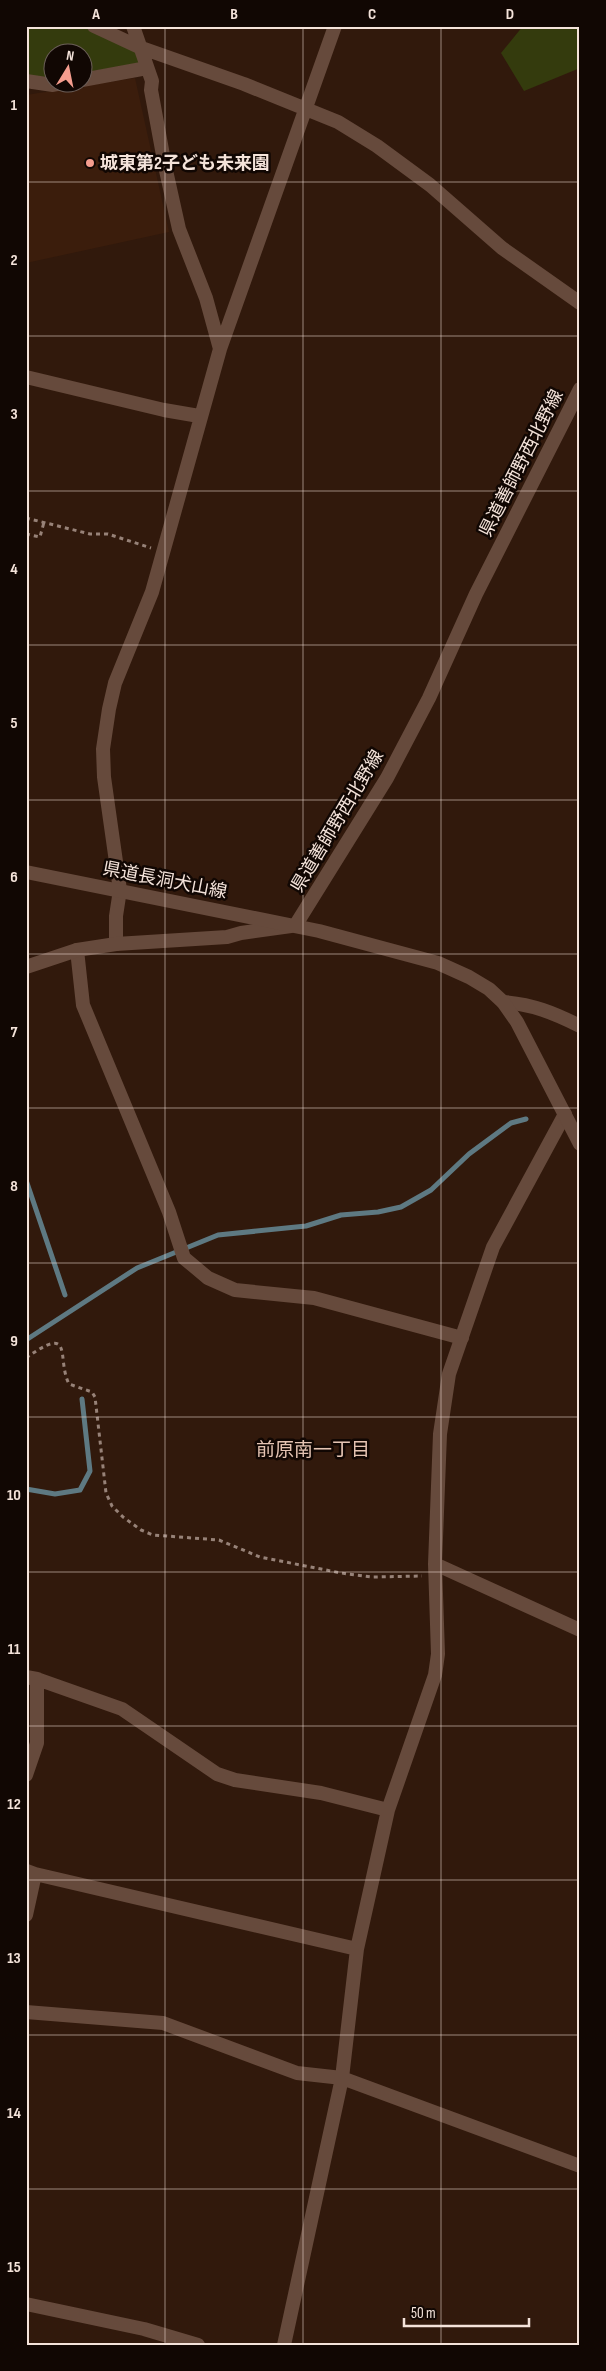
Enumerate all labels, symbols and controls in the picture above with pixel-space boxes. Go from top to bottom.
text: A [91,5,100,24]
text: B [230,5,238,24]
text: C [368,5,376,24]
text: D [506,5,514,24]
north arrow [42,42,92,92]
text: N [65,47,75,65]
text: 1 [11,96,18,115]
place label: 城東第2子ども未来園 [100,153,270,174]
marker: 城東第2子ども未来園 [84,157,96,169]
text: 2 [10,251,18,270]
street label: 県道善師野西北野線 [475,386,568,540]
text: 3 [10,405,18,424]
text: 4 [10,560,18,579]
text: 5 [10,714,18,733]
street label: 県道善師野西北野線 [287,746,388,896]
street label: 県道長洞犬山線 [101,858,229,903]
text: 6 [10,868,18,887]
text: 7 [11,1023,18,1042]
text: 8 [10,1177,18,1196]
text: 9 [10,1332,18,1351]
district label: 前原南一丁目 [256,1439,370,1462]
text: 10 [7,1486,21,1505]
text: 11 [8,1640,21,1659]
text: 12 [7,1795,21,1814]
text: 13 [7,1949,21,1968]
text: 14 [7,2104,21,2123]
text: 15 [7,2258,21,2277]
scale bar [404,2296,528,2328]
text: 50 m [411,2304,436,2323]

